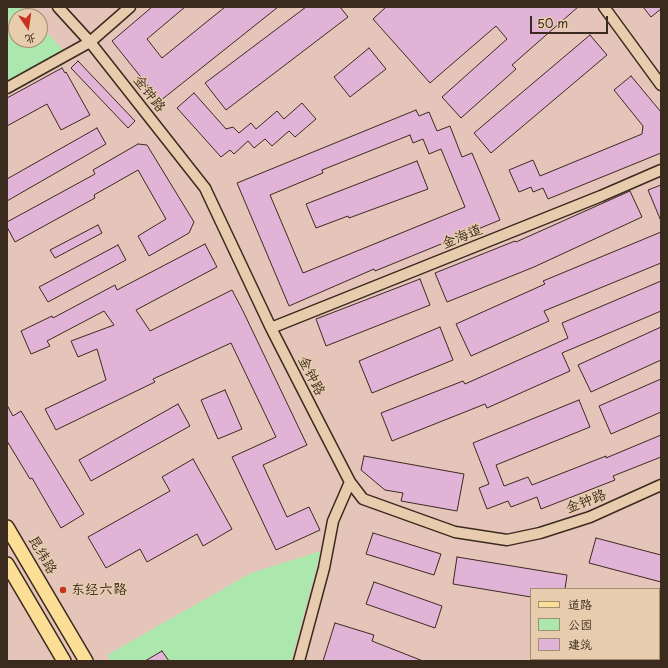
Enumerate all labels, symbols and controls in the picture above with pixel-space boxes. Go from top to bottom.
north arrow [8,8,48,48]
scale bar [532,8,610,34]
text: 50 m [537,14,568,32]
text: 北 [23,30,38,49]
street label: 金钟路 [129,72,169,116]
street label: 金海道 [439,221,485,253]
street label: 金钟路 [294,353,328,399]
street label: 金钟路 [563,487,609,517]
street label: 昆纬路 [24,533,60,577]
place label: 东经六路 [71,582,127,598]
marker: 东经六路 [58,585,68,595]
legend [530,588,660,660]
text: 道路 [568,595,592,613]
text: 公园 [568,615,592,633]
text: 建筑 [568,635,592,653]

